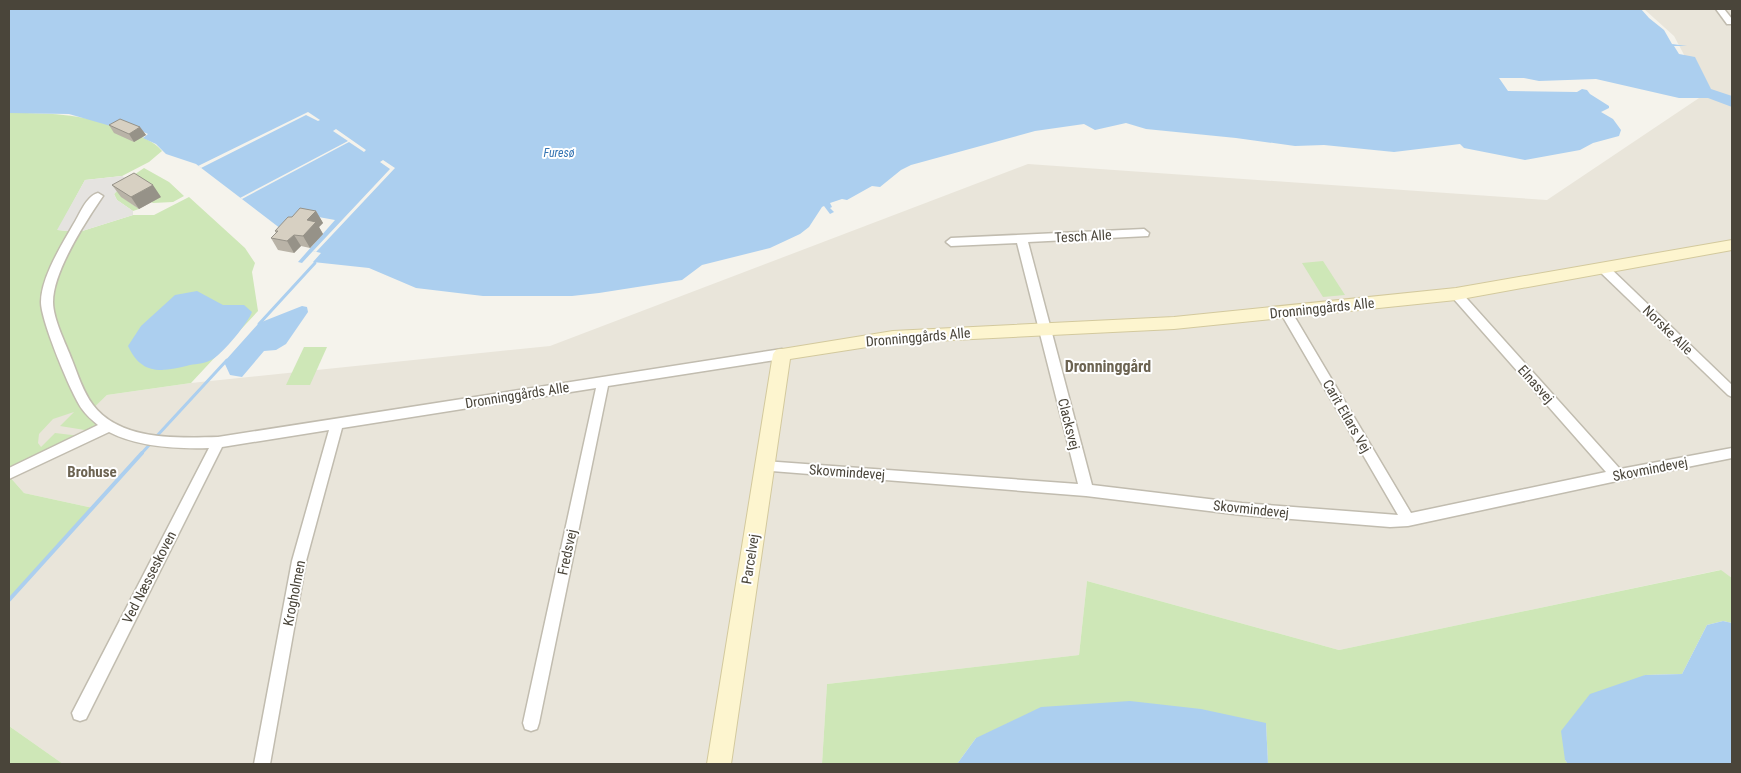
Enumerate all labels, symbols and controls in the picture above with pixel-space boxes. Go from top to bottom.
water label: Furesø [543,146,575,160]
street label: Tesch Alle [1054,226,1112,245]
street label: Dronninggårds Alle [1269,295,1375,321]
street label: Norske Alle [1640,302,1697,358]
street label: Dronninggårds Alle [865,324,971,350]
district label: Dronninggård [1065,357,1151,376]
street label: Elnasvej [1515,362,1557,406]
street label: Carit Etlars Vej [1320,377,1374,455]
street label: Dronninggårds Alle [464,379,571,411]
street label: Clacksvej [1055,397,1083,451]
street label: Skovmindevej [1611,454,1689,484]
street label: Skovmindevej [809,461,885,483]
district label: Brohuse [67,463,117,481]
street label: Skovmindevej [1212,497,1290,521]
street label: Ved Næsseskoven [119,528,179,626]
street label: Fredsvej [554,528,580,576]
street label: Parcelvej [738,533,762,585]
street label: Krogholmen [280,559,308,627]

